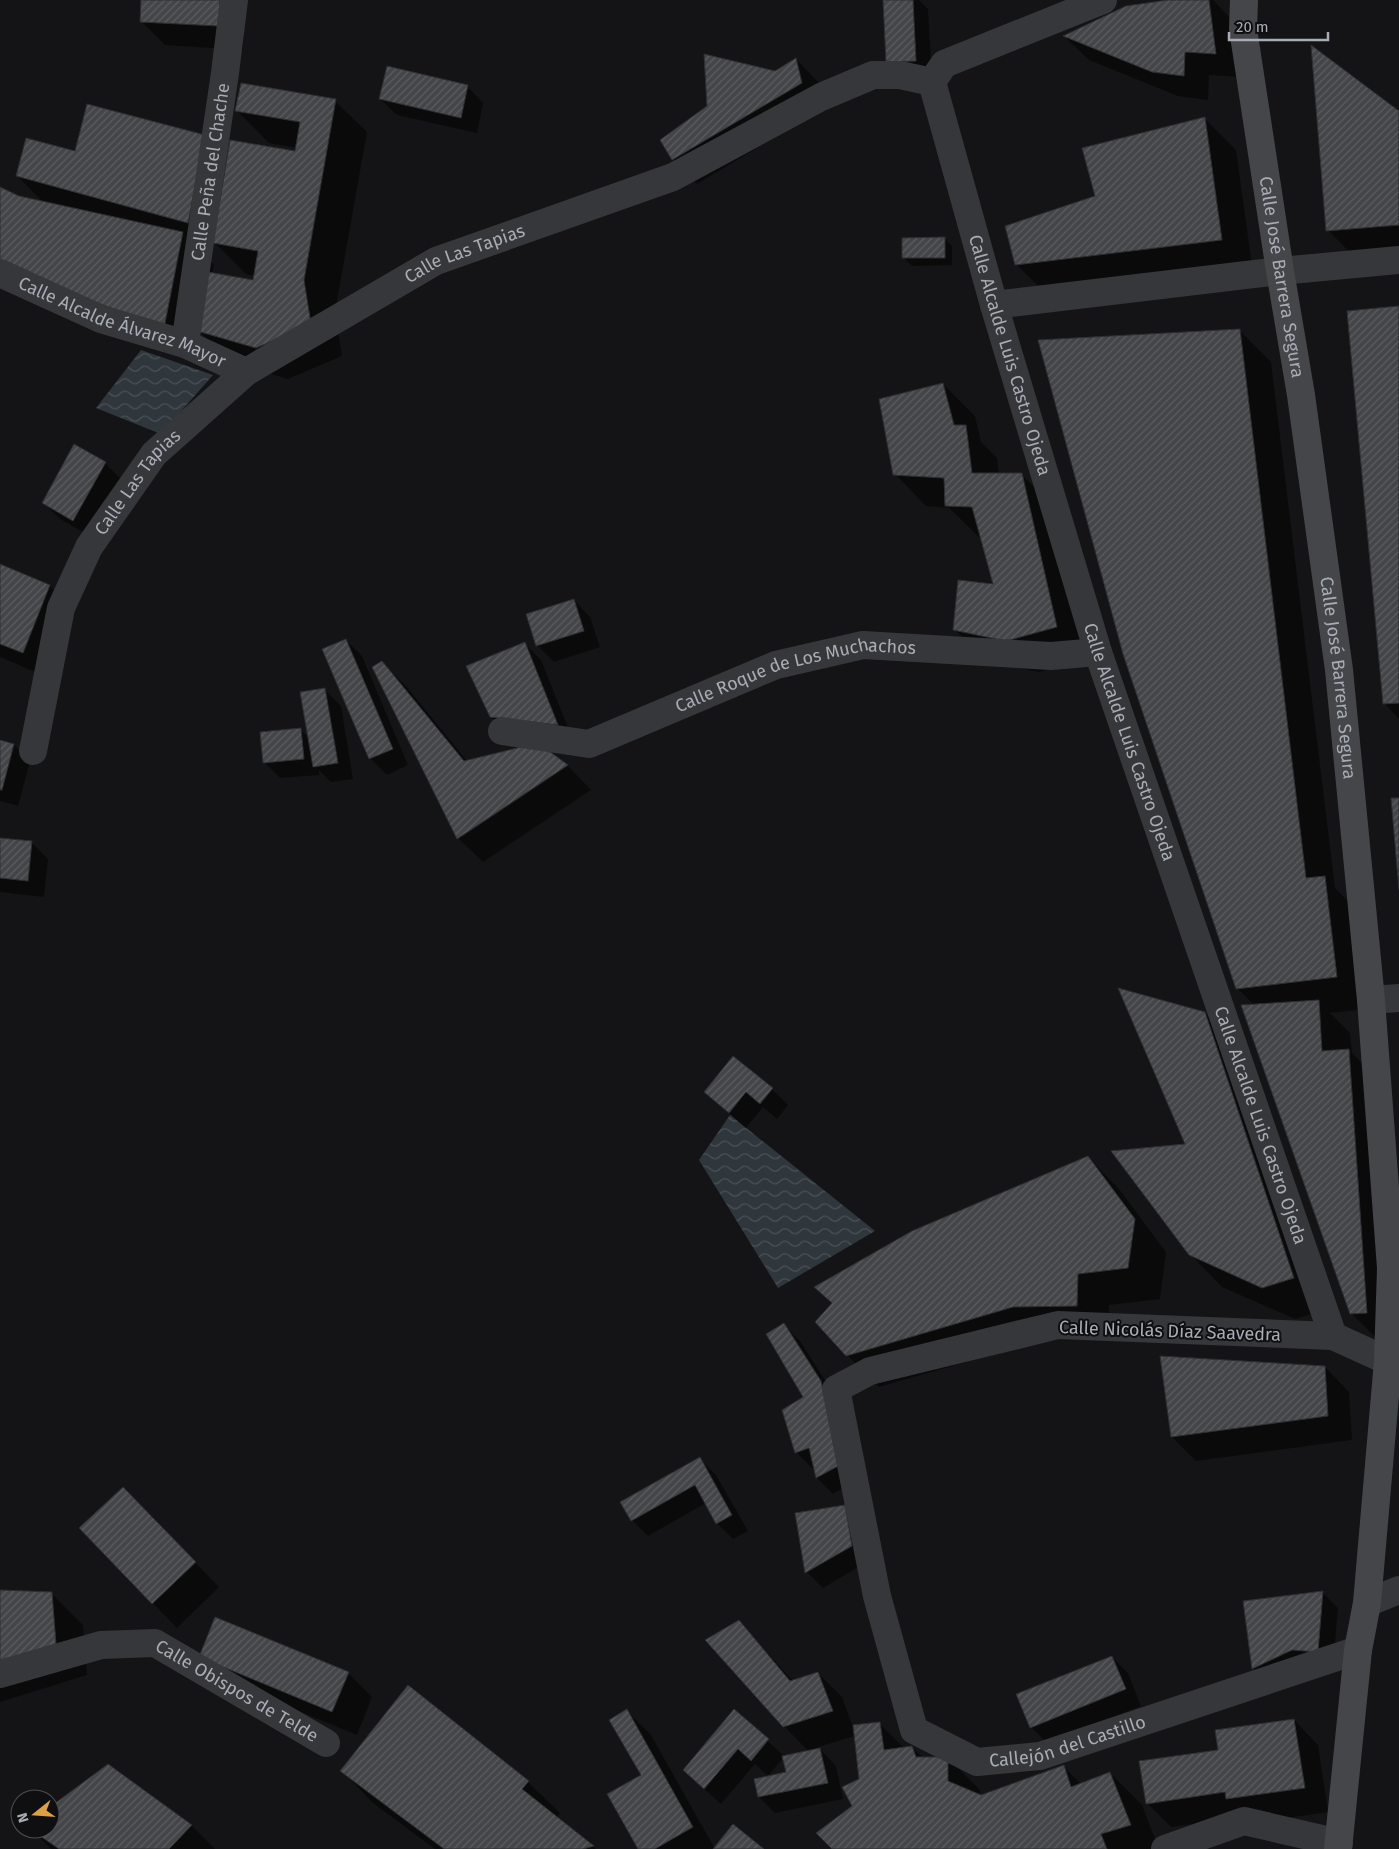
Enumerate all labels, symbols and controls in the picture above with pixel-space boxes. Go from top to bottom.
scale bar [1229,10,1328,42]
text: 20 m [1236,18,1269,36]
street label: Calle Peña del Chache [186,82,234,262]
street label: Calle José Barrera Segura [1255,175,1309,379]
street label: Calle Las Tapias [400,219,528,288]
street label: Calle Alcalde Luis Castro Ojeda [964,232,1056,478]
street label: Calle Alcalde Álvarez Mayor [15,272,230,372]
street label: Calle Las Tapias [90,425,185,539]
street label: Calle José Barrera Segura [1315,575,1361,780]
street label: Calle Alcalde Luis Castro Ojeda [1079,620,1180,864]
street label: Calle Roque de Los Muchachos [672,633,917,717]
street label: Calle Alcalde Luis Castro Ojeda [1210,1003,1312,1247]
street label: Calle Nicolás Díaz Saavedra [1059,1316,1281,1346]
street label: Calle Obispos de Telde [152,1635,322,1747]
street label: Callejón del Castillo [988,1711,1149,1772]
north arrow [10,1789,60,1839]
text: N [14,1811,33,1825]

